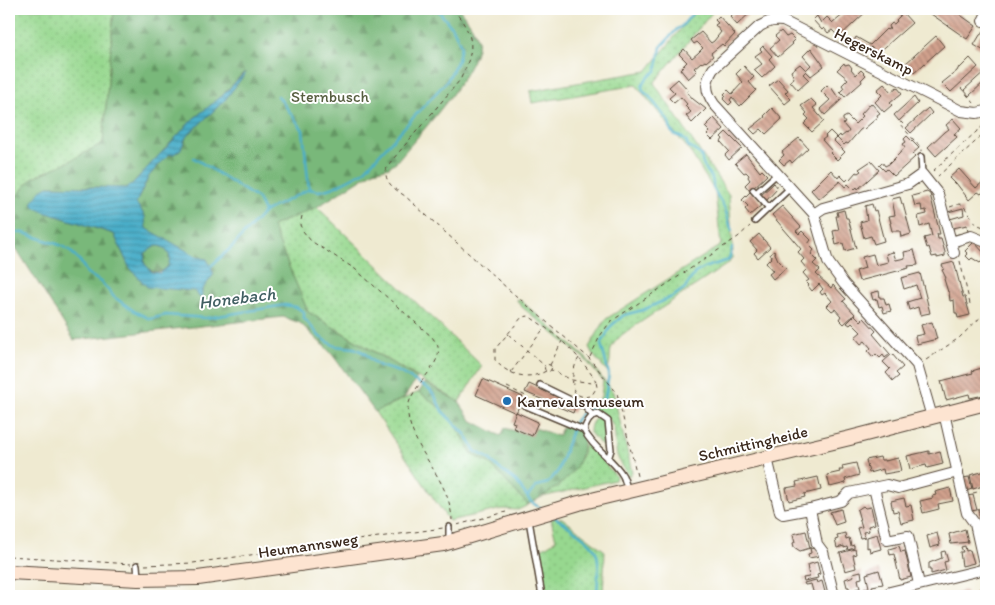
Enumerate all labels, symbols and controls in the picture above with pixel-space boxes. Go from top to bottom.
street label: Hegerskamp [831,24,916,79]
park label: Sternbusch [291,87,369,106]
water label: Honebach [197,282,277,314]
place label: Karnevalsmuseum [517,392,644,411]
marker: Karnevalsmuseum [501,395,513,407]
street label: Schmittingheide [697,422,810,465]
street label: Heumannsweg [257,529,360,562]

